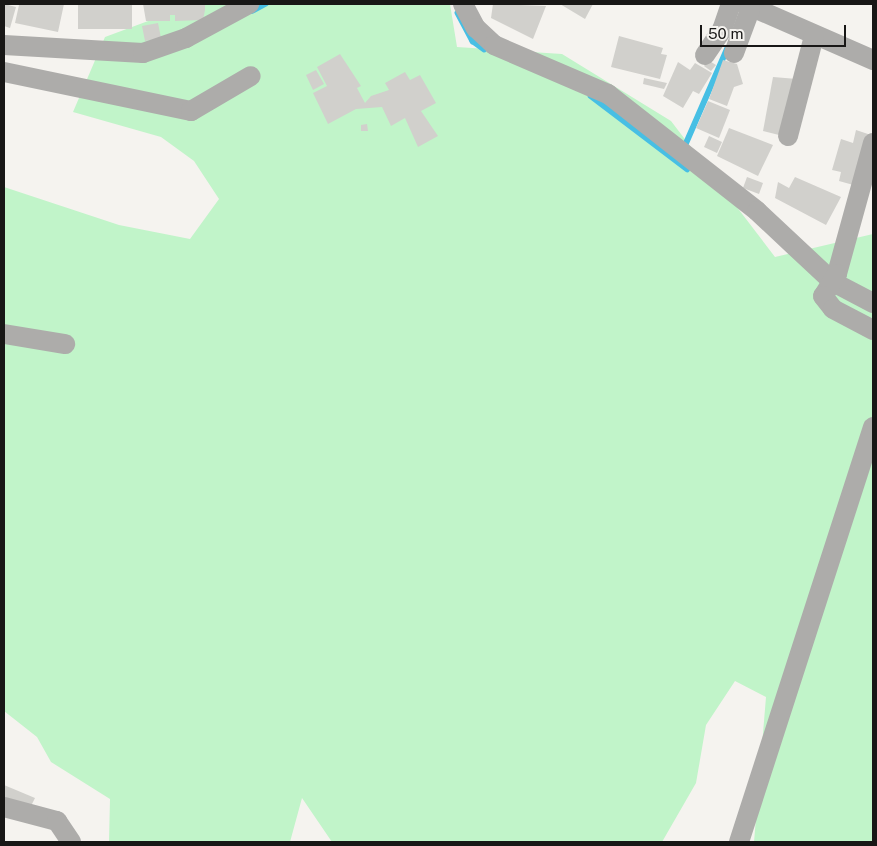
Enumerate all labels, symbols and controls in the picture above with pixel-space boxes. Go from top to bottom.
scale bar [702,15,848,47]
text: 50 m [708,25,743,42]

